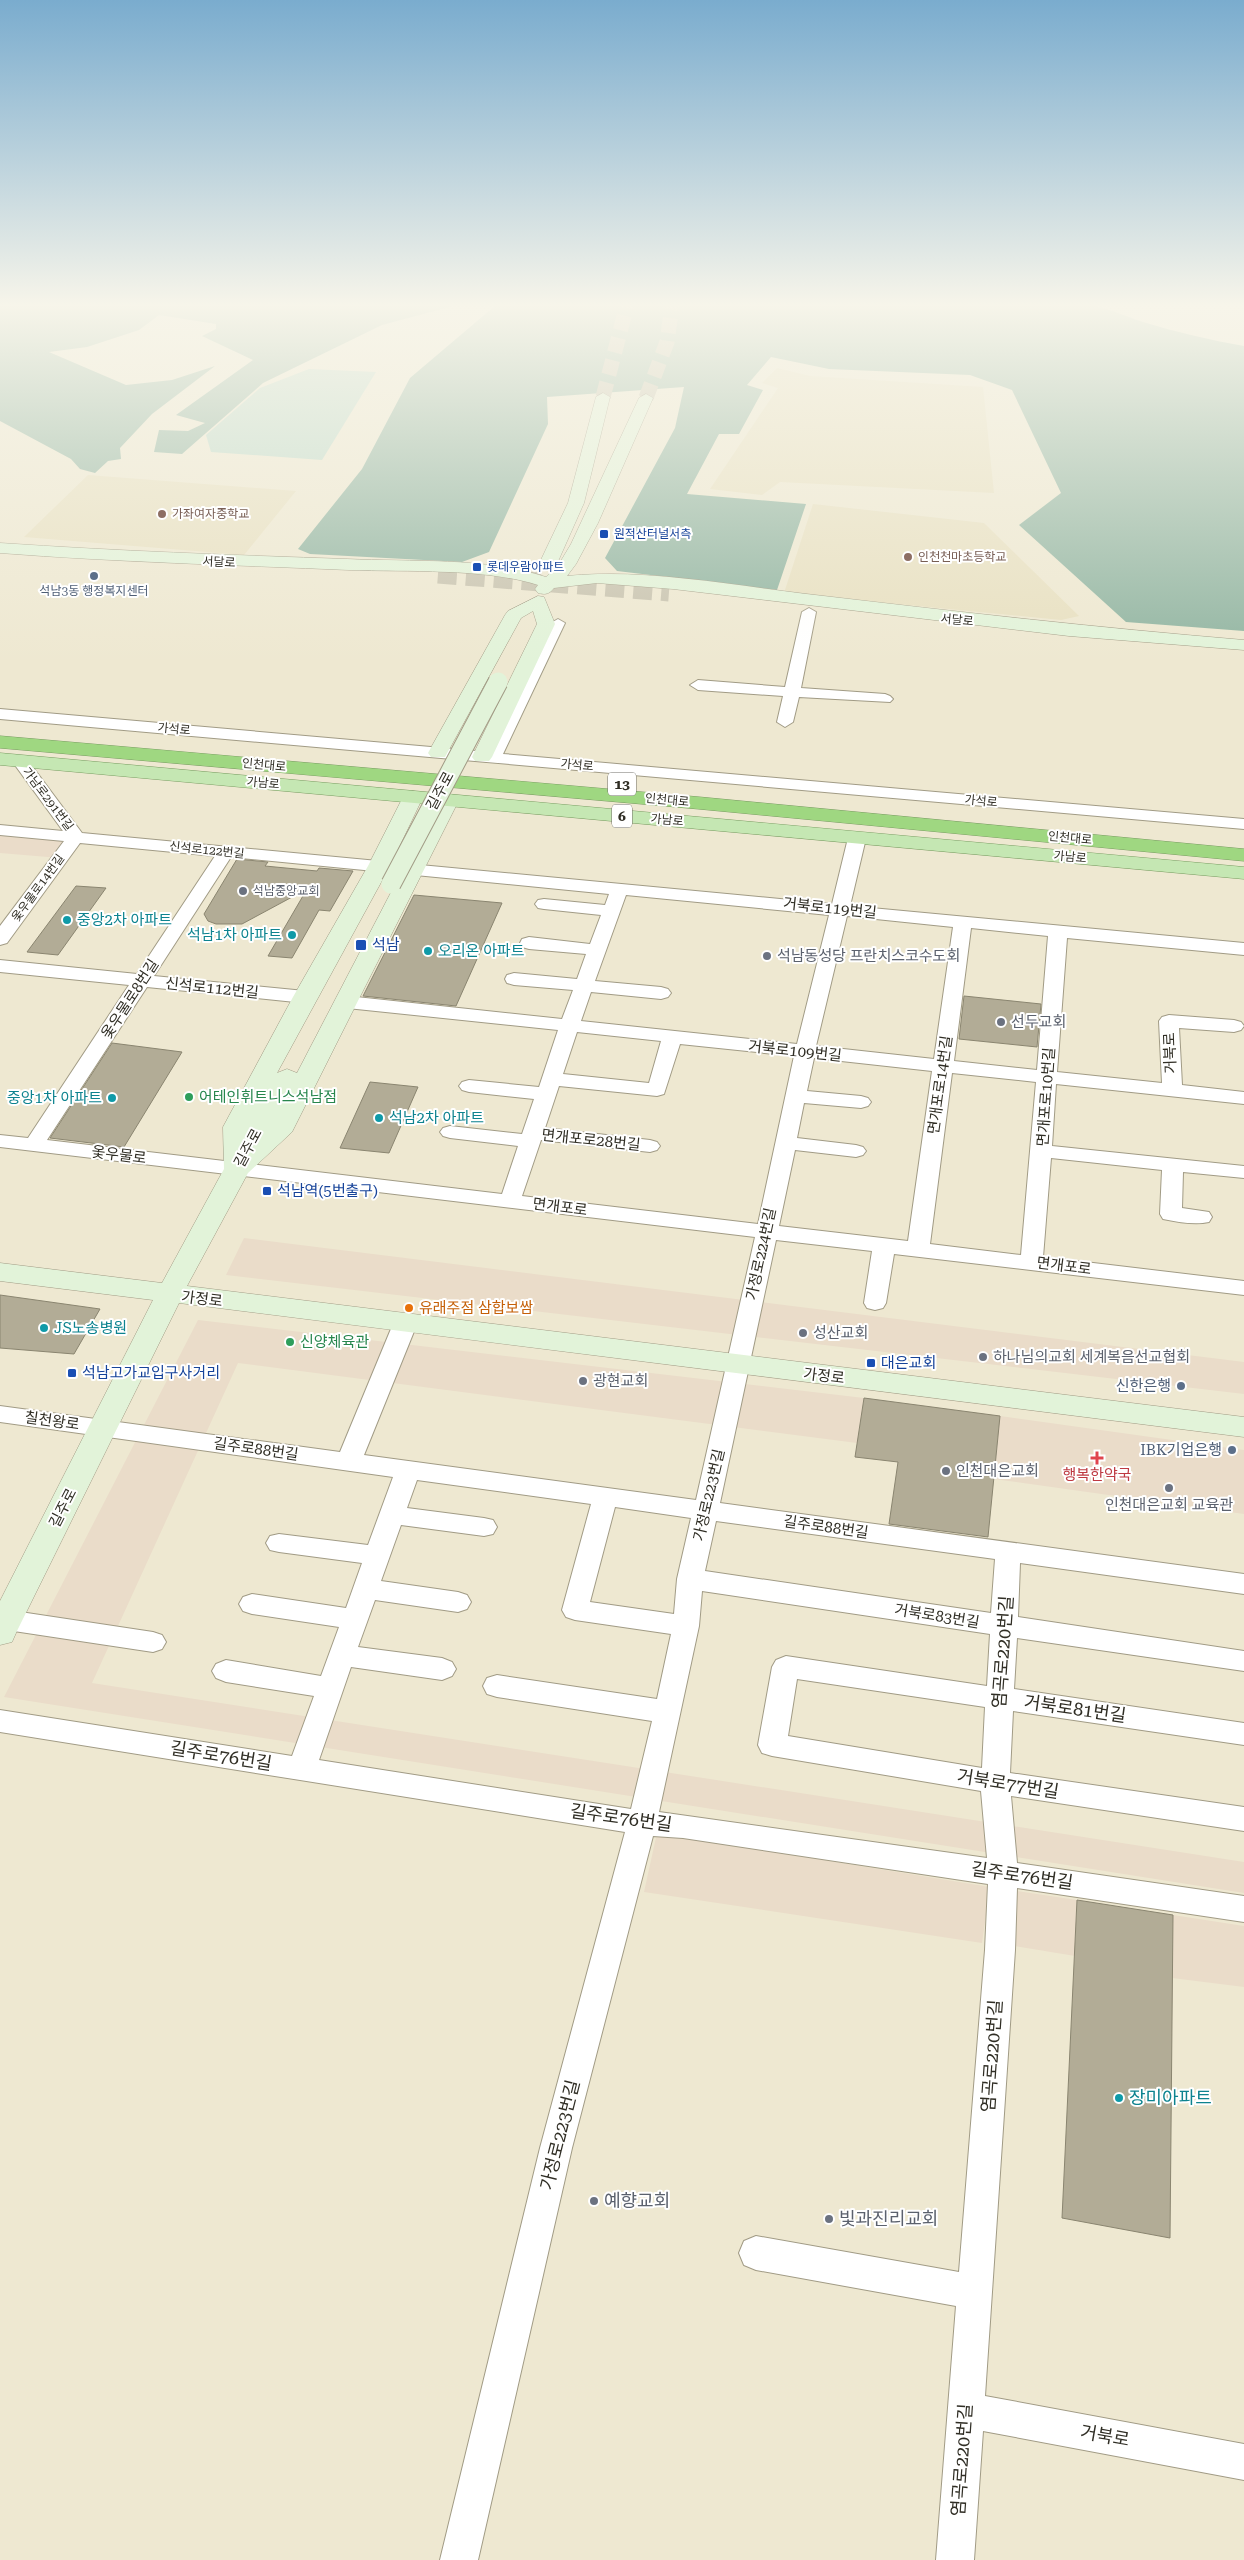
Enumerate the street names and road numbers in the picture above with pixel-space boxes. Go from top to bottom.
street label: 서달로 [202,554,236,570]
street label: 서달로 [940,612,974,628]
street label: 가석로 [157,721,191,737]
street label: 인천대로 [241,756,287,774]
street label: 가석로 [560,757,594,773]
street label: 가남로291번길 [20,765,76,833]
street label: 길주로 [422,768,458,814]
road number: 13 [608,772,636,796]
street label: 가남로 [246,775,280,791]
street label: 인천대로 [644,791,690,809]
street label: 가석로 [964,793,998,809]
road number: 6 [612,804,632,828]
street label: 가남로 [650,812,684,828]
street label: 인천대로 [1047,829,1093,847]
street label: 신석로122번길 [169,839,245,861]
street label: 가남로 [1053,849,1087,865]
street label: 옻우물로14번길 [9,852,67,924]
street label: 거북로119번길 [782,894,878,922]
street label: 옻우물로8번길 [98,956,162,1042]
street label: 신석로112번길 [164,974,260,1002]
street label: 거북로 [1160,1032,1180,1074]
street label: 면개포로14번길 [924,1034,956,1136]
street label: 거북로109번길 [747,1037,843,1065]
street label: 면개포로10번길 [1034,1047,1058,1147]
street label: 길주로 [230,1125,266,1171]
street label: 면개포로28번길 [541,1126,641,1154]
street label: 옻우물로 [91,1143,147,1167]
street label: 면개포로 [532,1195,588,1219]
street label: 가정로224번길 [742,1206,780,1302]
street label: 면개포로 [1036,1254,1092,1278]
street label: 가정로 [180,1288,224,1310]
street label: 가정로 [802,1365,846,1387]
street label: 칠천왕로 [23,1408,81,1434]
street label: 길주로88번길 [212,1434,300,1464]
street label: 가정로223번길 [690,1447,728,1543]
street label: 길주로 [46,1485,80,1531]
street label: 길주로88번길 [782,1512,870,1542]
street label: 염곡로220번길 [988,1595,1017,1709]
street label: 거북로83번길 [893,1600,981,1632]
street label: 거북로81번길 [1023,1691,1128,1726]
street label: 길주로76번길 [169,1737,274,1774]
street label: 거북로77번길 [956,1765,1061,1802]
street label: 길주로76번길 [569,1800,674,1835]
street label: 길주로76번길 [970,1858,1075,1893]
street label: 염곡로220번길 [977,1999,1006,2113]
street label: 가정로223번길 [536,2077,583,2192]
street label: 염곡로220번길 [947,2403,976,2517]
street label: 거북로 [1079,2421,1131,2450]

